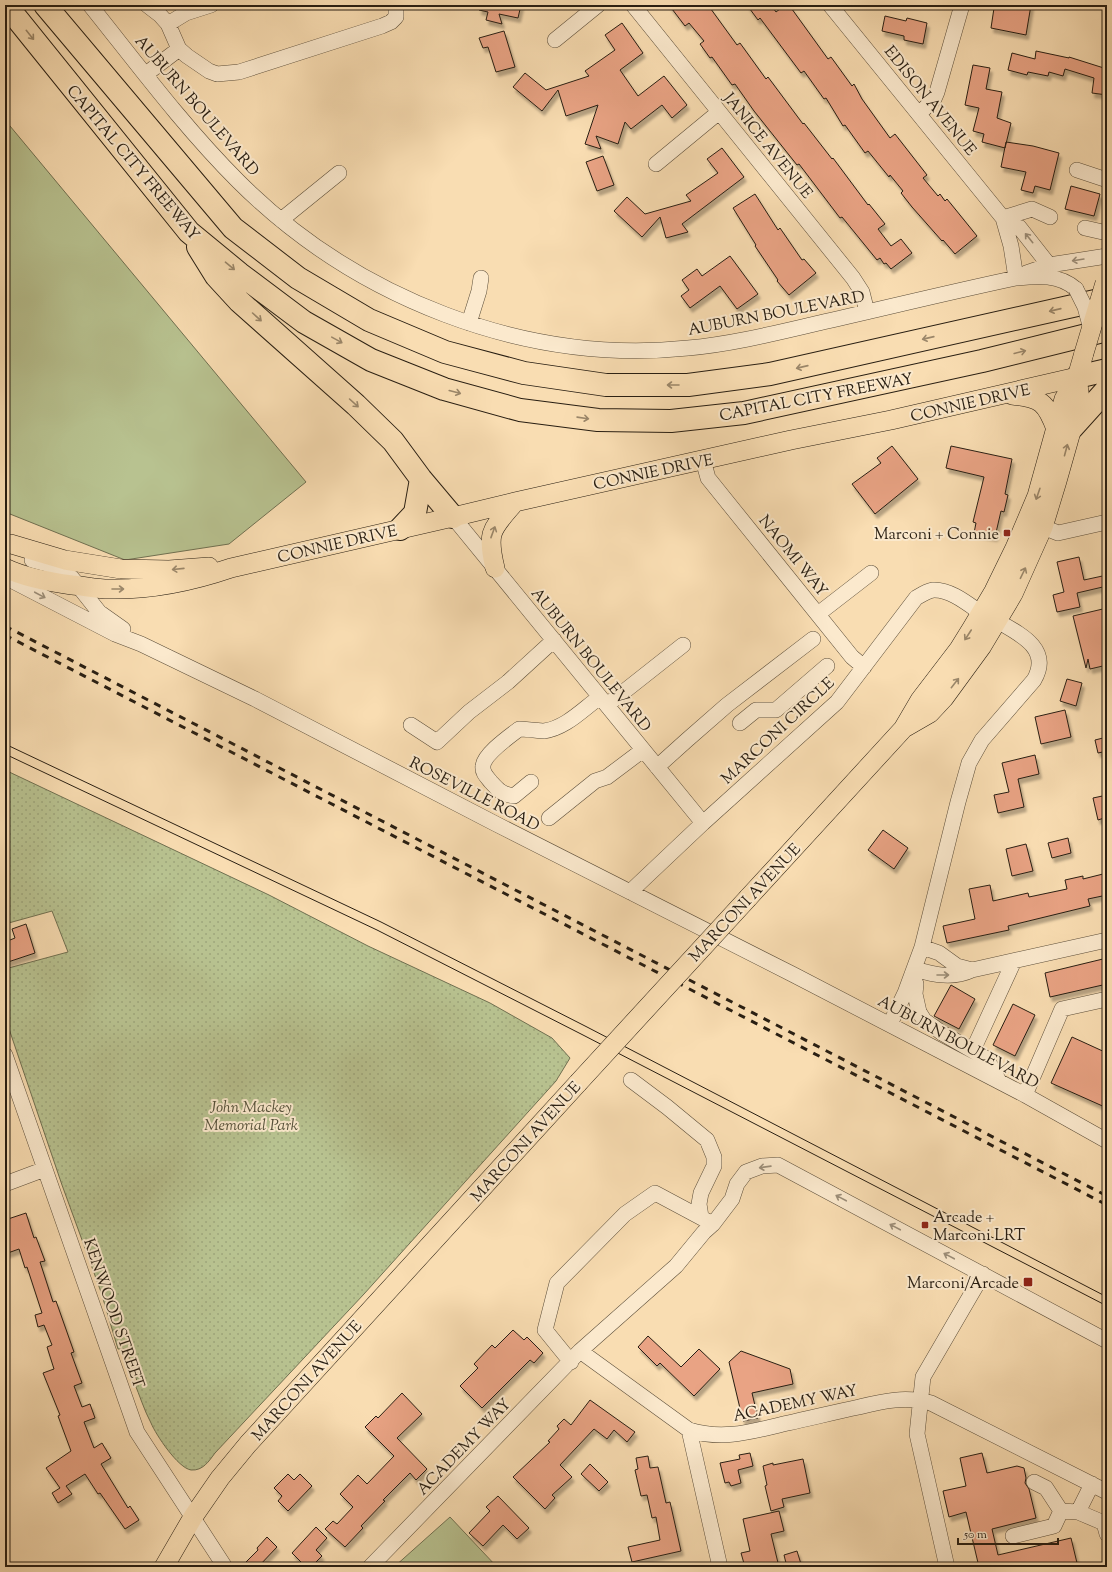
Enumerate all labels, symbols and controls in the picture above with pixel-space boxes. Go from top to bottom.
one-way arrow [26,30,35,41]
street label: AUBURN BOULEVARD [128,31,264,182]
street label: EDISON AVENUE [877,42,981,162]
street label: CAPITAL CITY FREEWAY [60,81,205,247]
street label: JANICE AVENUE [716,88,817,205]
one-way arrow [1024,233,1033,244]
one-way arrow [1072,256,1085,264]
one-way arrow [225,262,236,271]
street label: AUBURN BOULEVARD [686,286,867,343]
one-way arrow [1049,306,1062,314]
one-way arrow [252,312,262,321]
one-way arrow [922,335,935,343]
one-way arrow [331,337,343,345]
one-way arrow [1013,347,1026,355]
one-way arrow [795,363,808,371]
street label: CAPITAL CITY FREEWAY [718,368,916,429]
street label: CONNIE DRIVE [908,379,1033,429]
one-way arrow [667,381,680,389]
one-way arrow [449,389,462,397]
one-way arrow [349,399,359,408]
one-way arrow [576,414,589,422]
one-way arrow [1063,444,1070,457]
street label: CONNIE DRIVE [591,449,716,497]
one-way arrow [1034,487,1041,500]
street label: NAOMI WAY [752,511,833,603]
street label: CONNIE DRIVE [275,520,400,570]
place label: Marconi + Connie [874,524,999,547]
one-way arrow [490,526,498,538]
marker: Marconi + Connie [1002,528,1012,538]
one-way arrow [172,566,185,573]
one-way arrow [1020,567,1027,579]
street label: AUBURN BOULEVARD [525,583,656,738]
one-way arrow [111,585,124,593]
one-way arrow [33,591,45,599]
one-way arrow [964,629,972,640]
street label: MARCONI CIRCLE [717,673,841,791]
one-way arrow [951,678,960,689]
street label: ROSEVILLE ROAD [405,752,543,838]
street label: MARCONI AVENUE [684,839,807,968]
one-way arrow [936,971,949,979]
street label: AUBURN BOULEVARD [873,991,1043,1096]
street label: MARCONI AVENUE [466,1077,588,1208]
park label: John Mackey Memorial Park [204,1097,298,1138]
one-way arrow [759,1163,772,1171]
one-way arrow [835,1194,847,1202]
place label: Arcade + Marconi LRT [933,1207,1025,1248]
marker: Arcade + Marconi LRT [920,1220,930,1230]
one-way arrow [889,1223,901,1231]
street label: KENWOOD STREET [76,1236,149,1392]
one-way arrow [943,1252,955,1259]
place label: Marconi/Arcade [907,1273,1019,1296]
marker: Marconi/Arcade [1022,1276,1034,1288]
street label: MARCONI AVENUE [247,1316,369,1447]
street label: ACADEMY WAY [731,1380,861,1429]
street label: ACADEMY WAY [412,1394,518,1501]
scale bar [958,1520,1058,1546]
text: 50 m [963,1526,987,1544]

